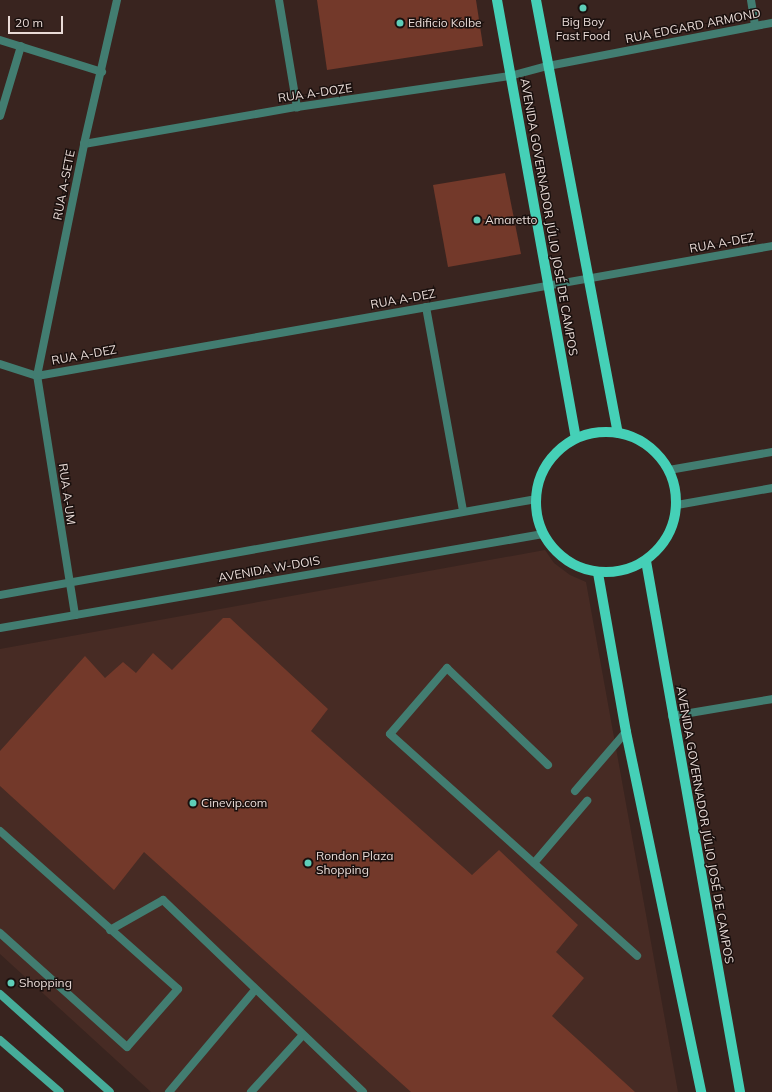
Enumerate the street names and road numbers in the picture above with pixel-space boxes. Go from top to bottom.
street label: RUA EDGARD ARMOND [624,6,762,46]
street label: AVENIDA GOVERNADOR JÚLIO JOSÉ DE CAMPOS [517,77,581,357]
street label: RUA A-DOZE [277,81,353,105]
street label: RUA A-SETE [50,149,78,221]
street label: RUA A-DEZ [688,230,756,256]
street label: RUA A-DEZ [369,286,437,312]
street label: RUA A-DEZ [50,342,118,368]
street label: RUA A-UM [56,462,78,526]
street label: AVENIDA W-DOIS [217,553,321,585]
street label: AVENIDA GOVERNADOR JÚLIO JOSÉ DE CAMPOS [673,685,737,965]

